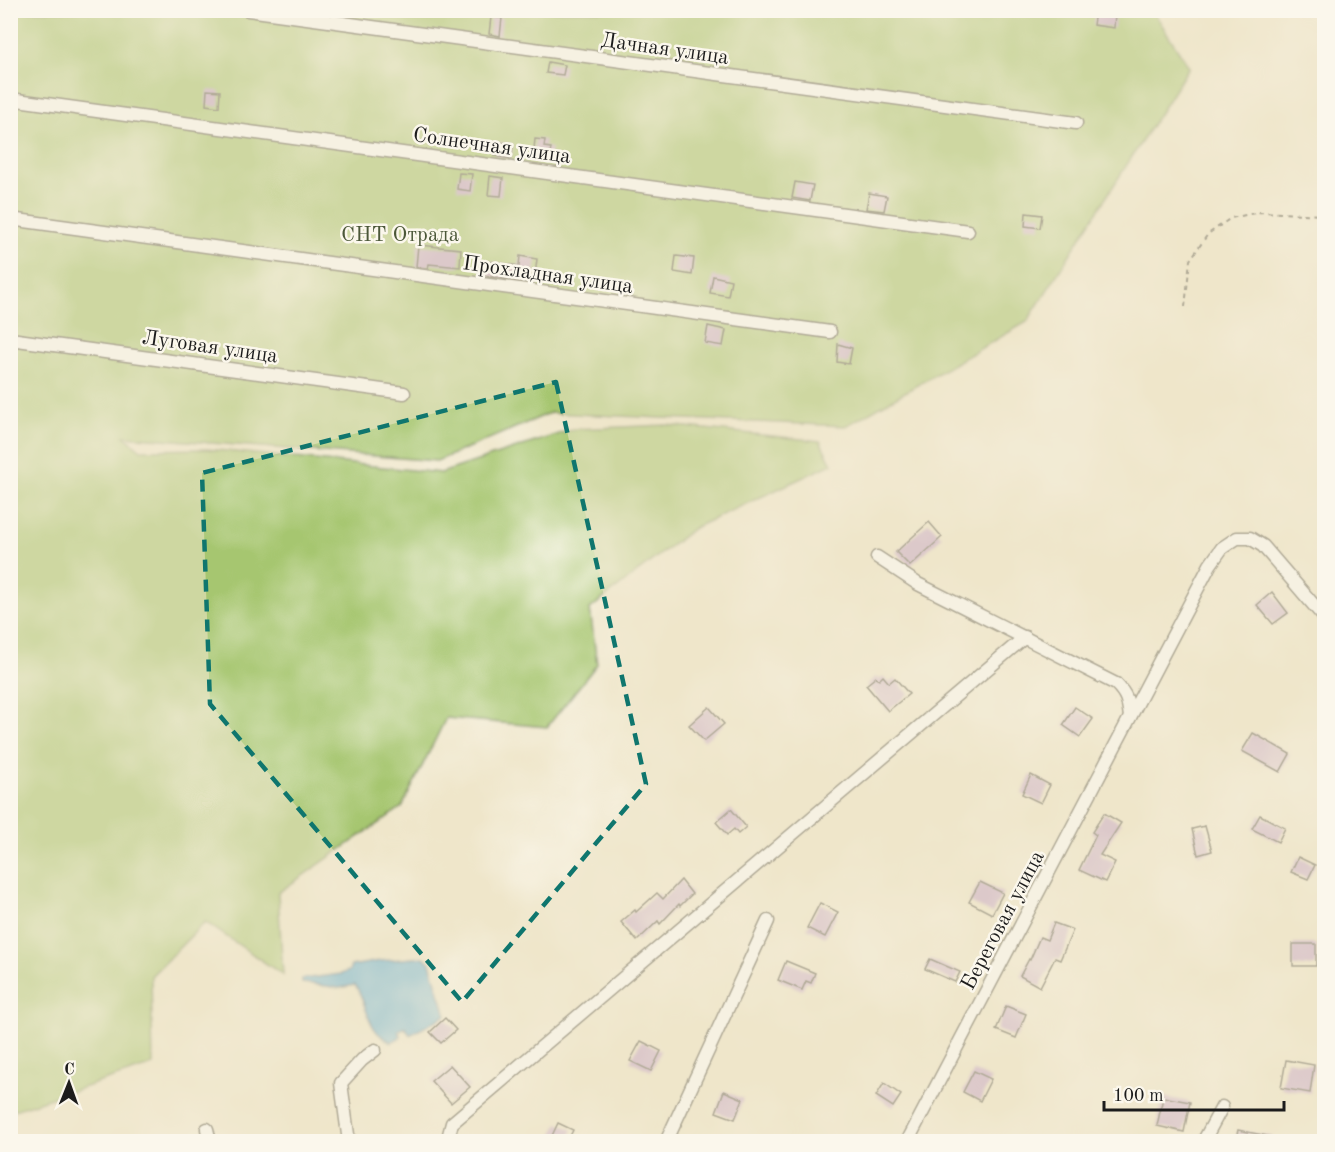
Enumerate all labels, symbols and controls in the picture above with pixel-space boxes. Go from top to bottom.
street label: Дачная улица [600,30,730,69]
street label: Солнечная улица [412,125,572,168]
park label: СНТ Отрада [341,225,459,246]
street label: Прохладная улица [461,253,634,298]
street label: Луговая улица [141,328,279,367]
street label: Береговая улица [958,848,1049,994]
north arrow [39,1053,99,1113]
text: С [64,1062,75,1078]
scale bar [1104,1074,1284,1112]
text: 100 m [1113,1087,1164,1105]

